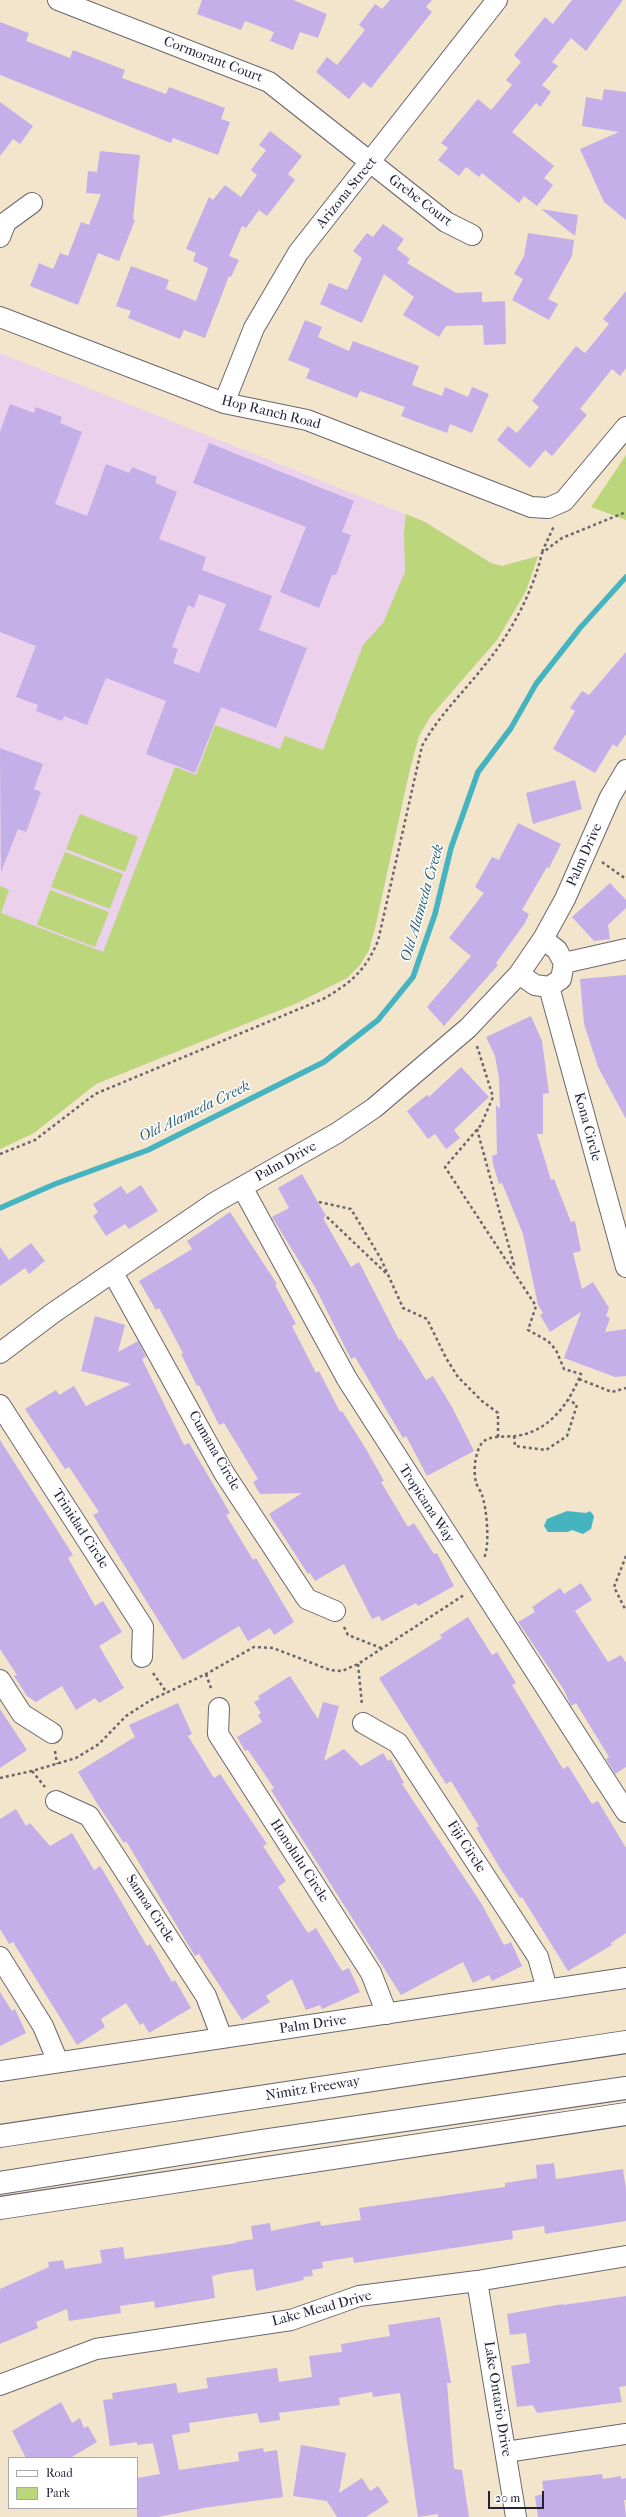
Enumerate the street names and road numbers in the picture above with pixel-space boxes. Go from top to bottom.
street label: Cormorant Court [161,33,265,87]
street label: Arizona Street [313,154,381,232]
street label: Grebe Court [385,172,455,230]
street label: Hop Ranch Road [220,393,322,433]
street label: Palm Drive [564,821,606,889]
street label: Kona Circle [570,1091,604,1163]
street label: Palm Drive [252,1138,320,1186]
street label: Cumana Circle [184,1408,244,1494]
street label: Tropicana Way [395,1462,457,1546]
street label: Trinidad Circle [48,1486,112,1572]
street label: Honolulu Circle [266,1816,332,1906]
street label: Fiji Circle [443,1818,489,1876]
street label: Samoa Circle [122,1872,178,1946]
street label: Palm Drive [278,2012,348,2038]
street label: Nimitz Freeway [264,2073,362,2105]
street label: Lake Mead Drive [270,2288,374,2330]
street label: Lake Ontario Drive [480,2340,514,2458]

